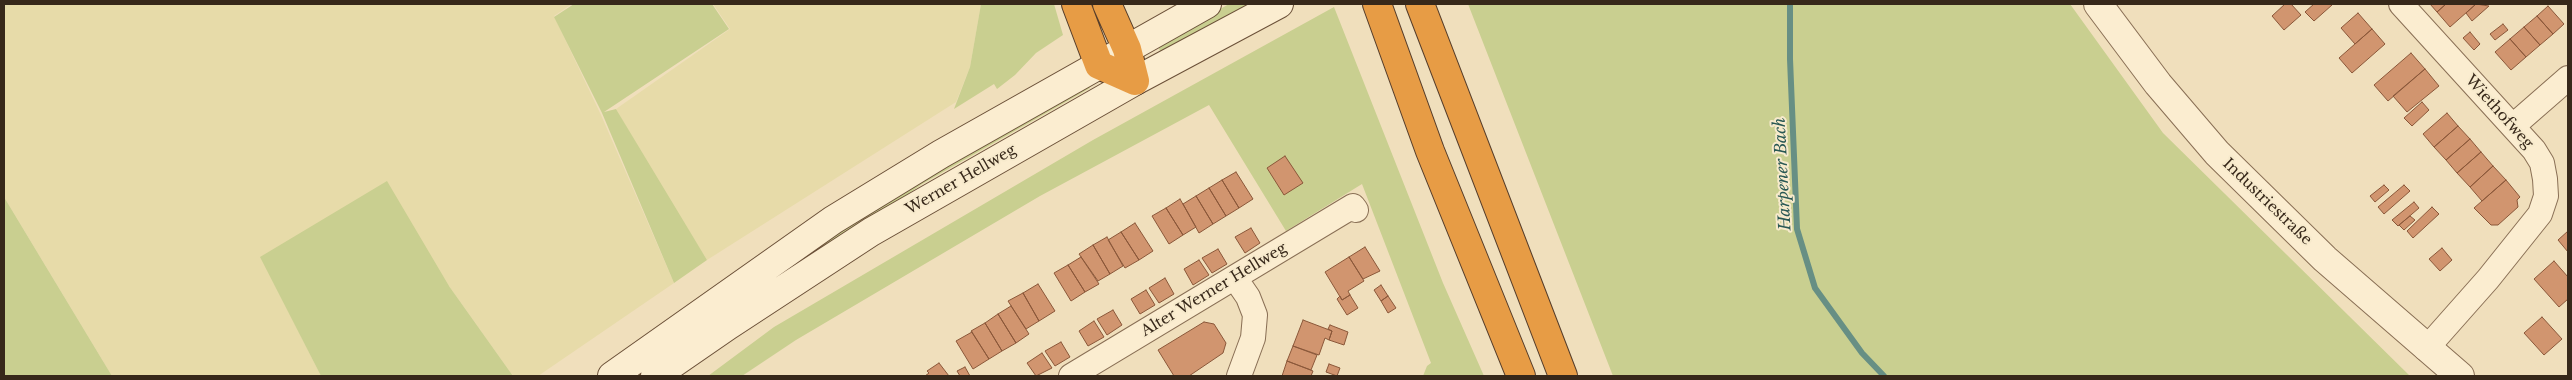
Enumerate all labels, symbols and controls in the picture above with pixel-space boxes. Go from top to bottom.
street label: Wiethofweg [2461,71,2537,153]
water label: Harpener Bach [1770,117,1796,231]
street label: Werner Hellweg [903,141,1019,219]
street label: Industriestraße [2219,155,2315,249]
street label: Alter Werner Hellweg [1138,239,1290,341]

